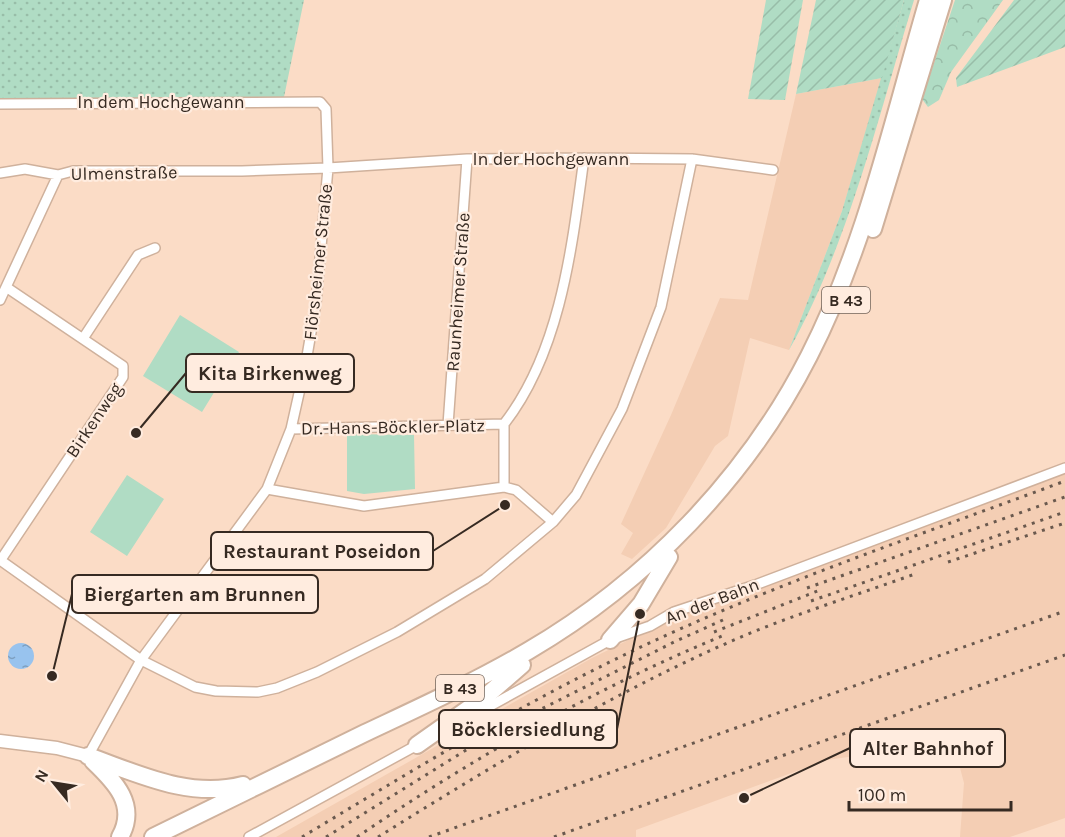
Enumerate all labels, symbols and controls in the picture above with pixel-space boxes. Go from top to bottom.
street label: In dem Hochgewann [77,91,245,113]
street label: In der Hochgewann [473,148,629,170]
street label: Ulmenstraße [70,161,178,185]
street label: Flörsheimer Straße [299,183,337,341]
street label: Raunheimer Straße [441,212,475,372]
road number: B 43 [822,287,870,313]
callout: Kita Birkenweg [186,354,354,392]
text: Kita Birkenweg [198,362,342,385]
street label: Birkenweg [61,378,127,462]
street label: Dr.-Hans-Böckler-Platz [301,414,485,440]
callout: Restaurant Poseidon [211,532,433,570]
text: Restaurant Poseidon [223,540,421,563]
street label: An der Bahn [662,573,762,629]
callout: Biergarten am Brunnen [72,575,318,613]
text: Biergarten am Brunnen [84,583,306,606]
road number: B 43 [436,675,484,701]
callout: Böcklersiedlung [439,710,617,748]
text: Böcklersiedlung [451,718,605,741]
callout: Alter Bahnhof [850,729,1005,767]
text: Alter Bahnhof [863,737,994,760]
north arrow [24,753,84,813]
text: N [30,766,53,785]
scale bar [849,774,1011,812]
text: 100 m [858,784,906,806]

